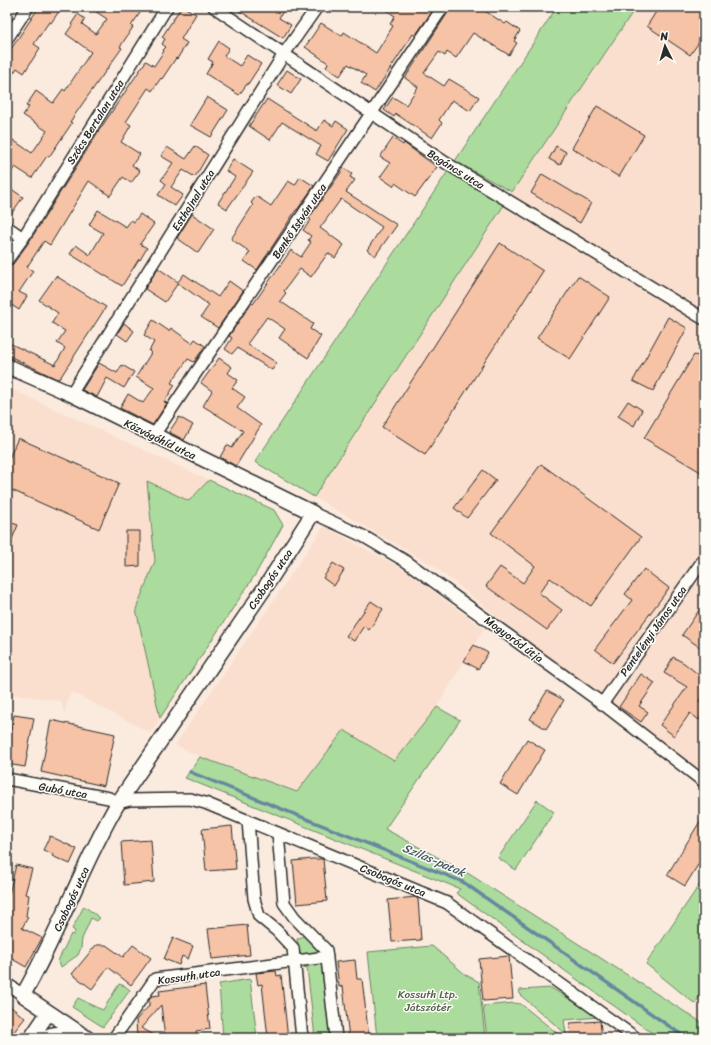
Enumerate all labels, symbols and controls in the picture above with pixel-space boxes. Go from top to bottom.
north arrow [645,26,685,66]
text: N [659,27,669,46]
street label: Szőcs Bertalan utca [62,76,130,169]
street label: Bogáncs utca [423,144,489,195]
street label: Esthajnal utca [167,165,220,235]
street label: Benkő István utca [267,179,332,263]
street label: Közvágóhíd utca [121,414,199,465]
street label: Csobogós utca [243,545,298,614]
street label: Pentelényi János utca [615,582,692,681]
street label: Mogyoród útja [480,611,548,668]
street label: Gubó utca [37,777,89,804]
water label: Szilas-patak [399,837,469,883]
street label: Csobogós utca [357,859,429,903]
street label: Csobogós utca [48,863,95,935]
street label: Kossuth utca [157,963,222,990]
park label: Kossuth Ltp. Játszótér [398,985,458,1017]

